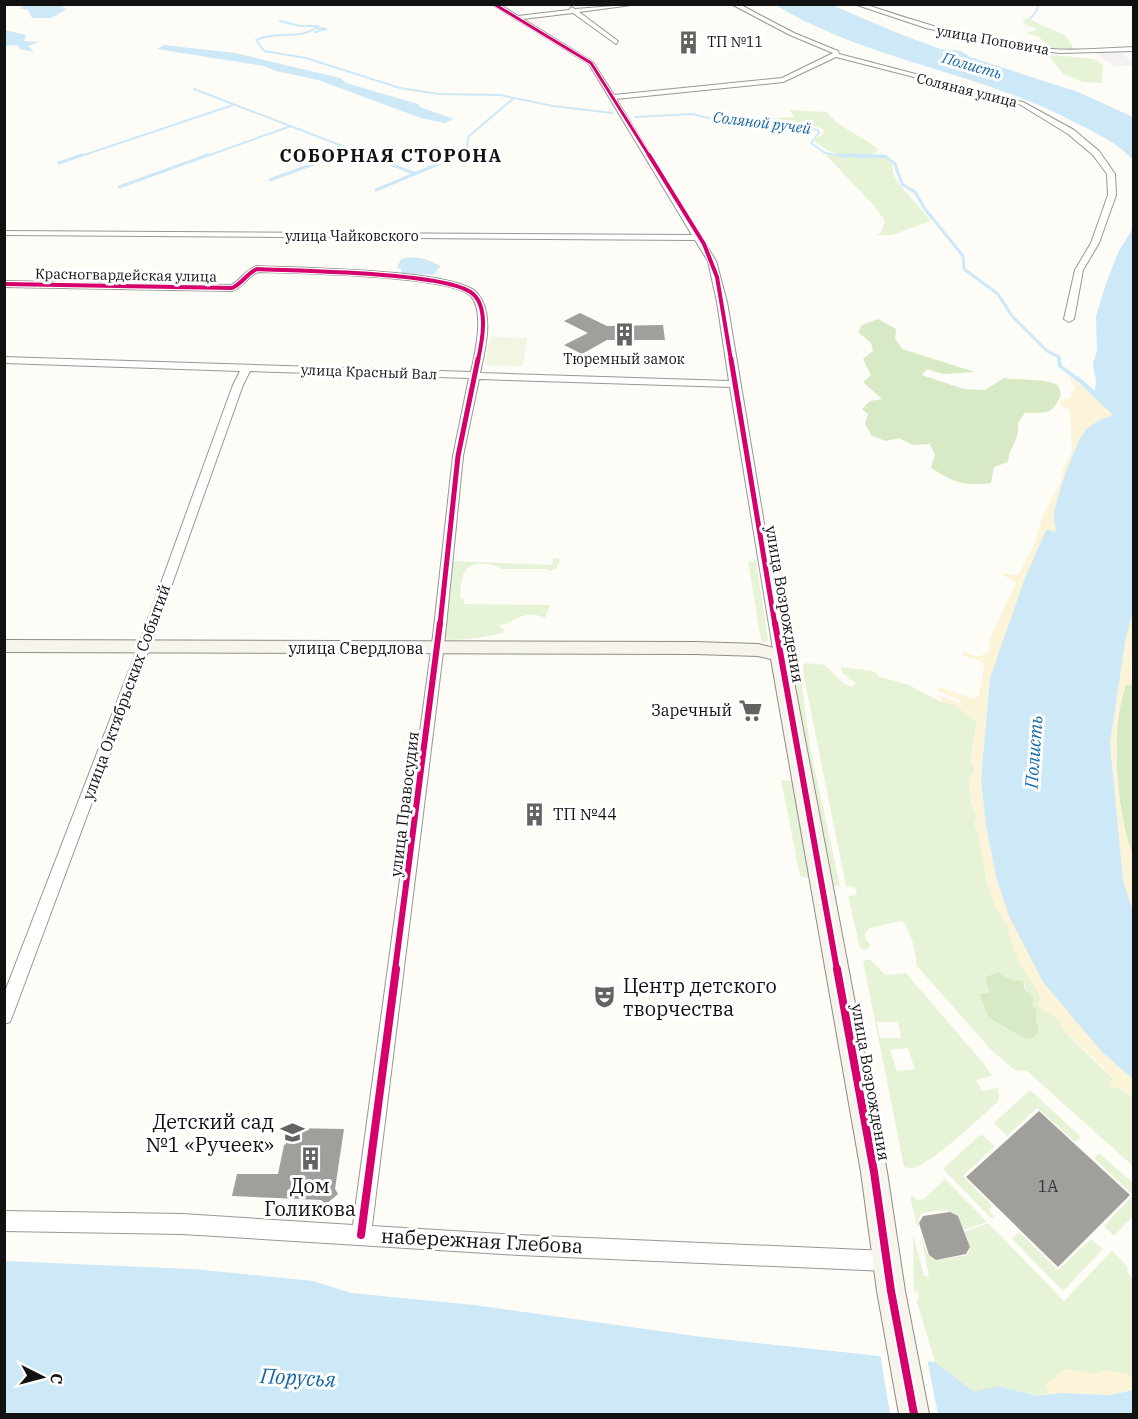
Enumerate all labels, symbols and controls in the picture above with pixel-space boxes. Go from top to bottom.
street label: улица Поповича [935,21,1051,59]
building icon: ТП №11 [676,29,702,55]
place label: ТП №11 [707,33,763,51]
water label: Полисть [939,48,1004,83]
street label: Соляная улица [915,69,1020,111]
water label: Соляной ручей [712,107,813,138]
district label: СОБОРНАЯ СТОРОНА [279,144,503,167]
street label: улица Чайковского [285,227,419,245]
street label: Красногвардейская улица [35,264,217,286]
building icon: Тюремный замок [611,322,637,348]
place label: Тюремный замок [563,350,685,368]
street label: улица Красный Вал [301,361,437,383]
street label: улица Возрождения [761,524,809,684]
street label: улица Октябрьских Событий [78,581,174,803]
street label: улица Свердлова [288,638,424,658]
supermarket icon: Заречный [737,697,763,723]
place label: Заречный [651,700,732,720]
water label: Полисть [1019,715,1048,790]
street label: улица Правосудия [385,730,423,878]
building icon: ТП №44 [522,801,548,827]
place label: ТП №44 [553,804,617,824]
place label: Центр детского творчества [623,972,777,1022]
theatre icon: Центр детского творчества [592,984,618,1010]
street label: улица Возрождения [847,1002,895,1162]
place label: Детский сад №1 «Ручеек» [145,1108,274,1158]
school or university icon: Детский сад №1 «Ручеек» [279,1120,305,1146]
building icon: Дом Голикова [297,1146,323,1172]
place label: Дом Голикова [264,1172,356,1222]
house number: 1А [1038,1176,1058,1196]
street label: набережная Глебова [380,1222,584,1259]
north arrow [12,1347,72,1407]
water label: Порусья [258,1361,337,1393]
text: С [46,1372,67,1385]

